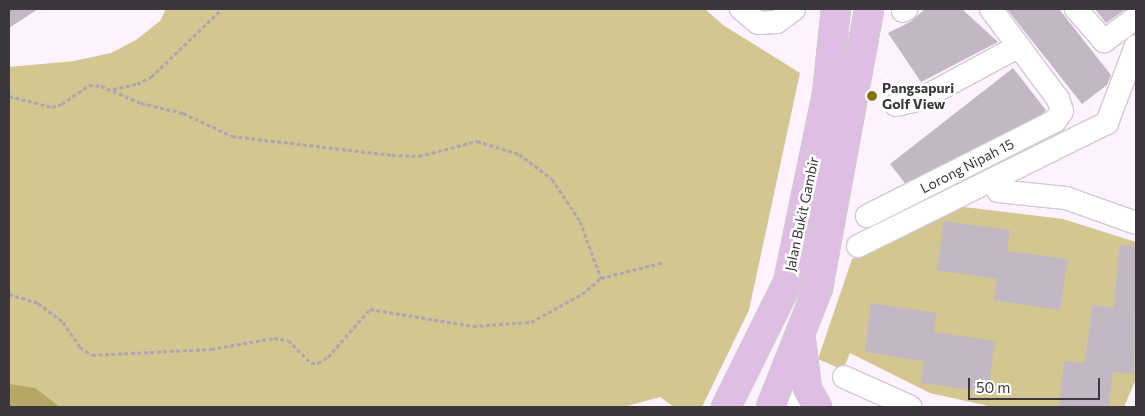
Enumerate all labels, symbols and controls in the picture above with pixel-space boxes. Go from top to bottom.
place label: Pangsapuri Golf View [882,80,954,112]
marker: Pangsapuri Golf View [866,90,878,102]
street label: Lorong Nipah 15 [917,135,1017,197]
street label: Jalan Bukit Gambir [782,155,822,273]
scale bar [970,368,1102,400]
text: 50 m [976,378,1010,396]

